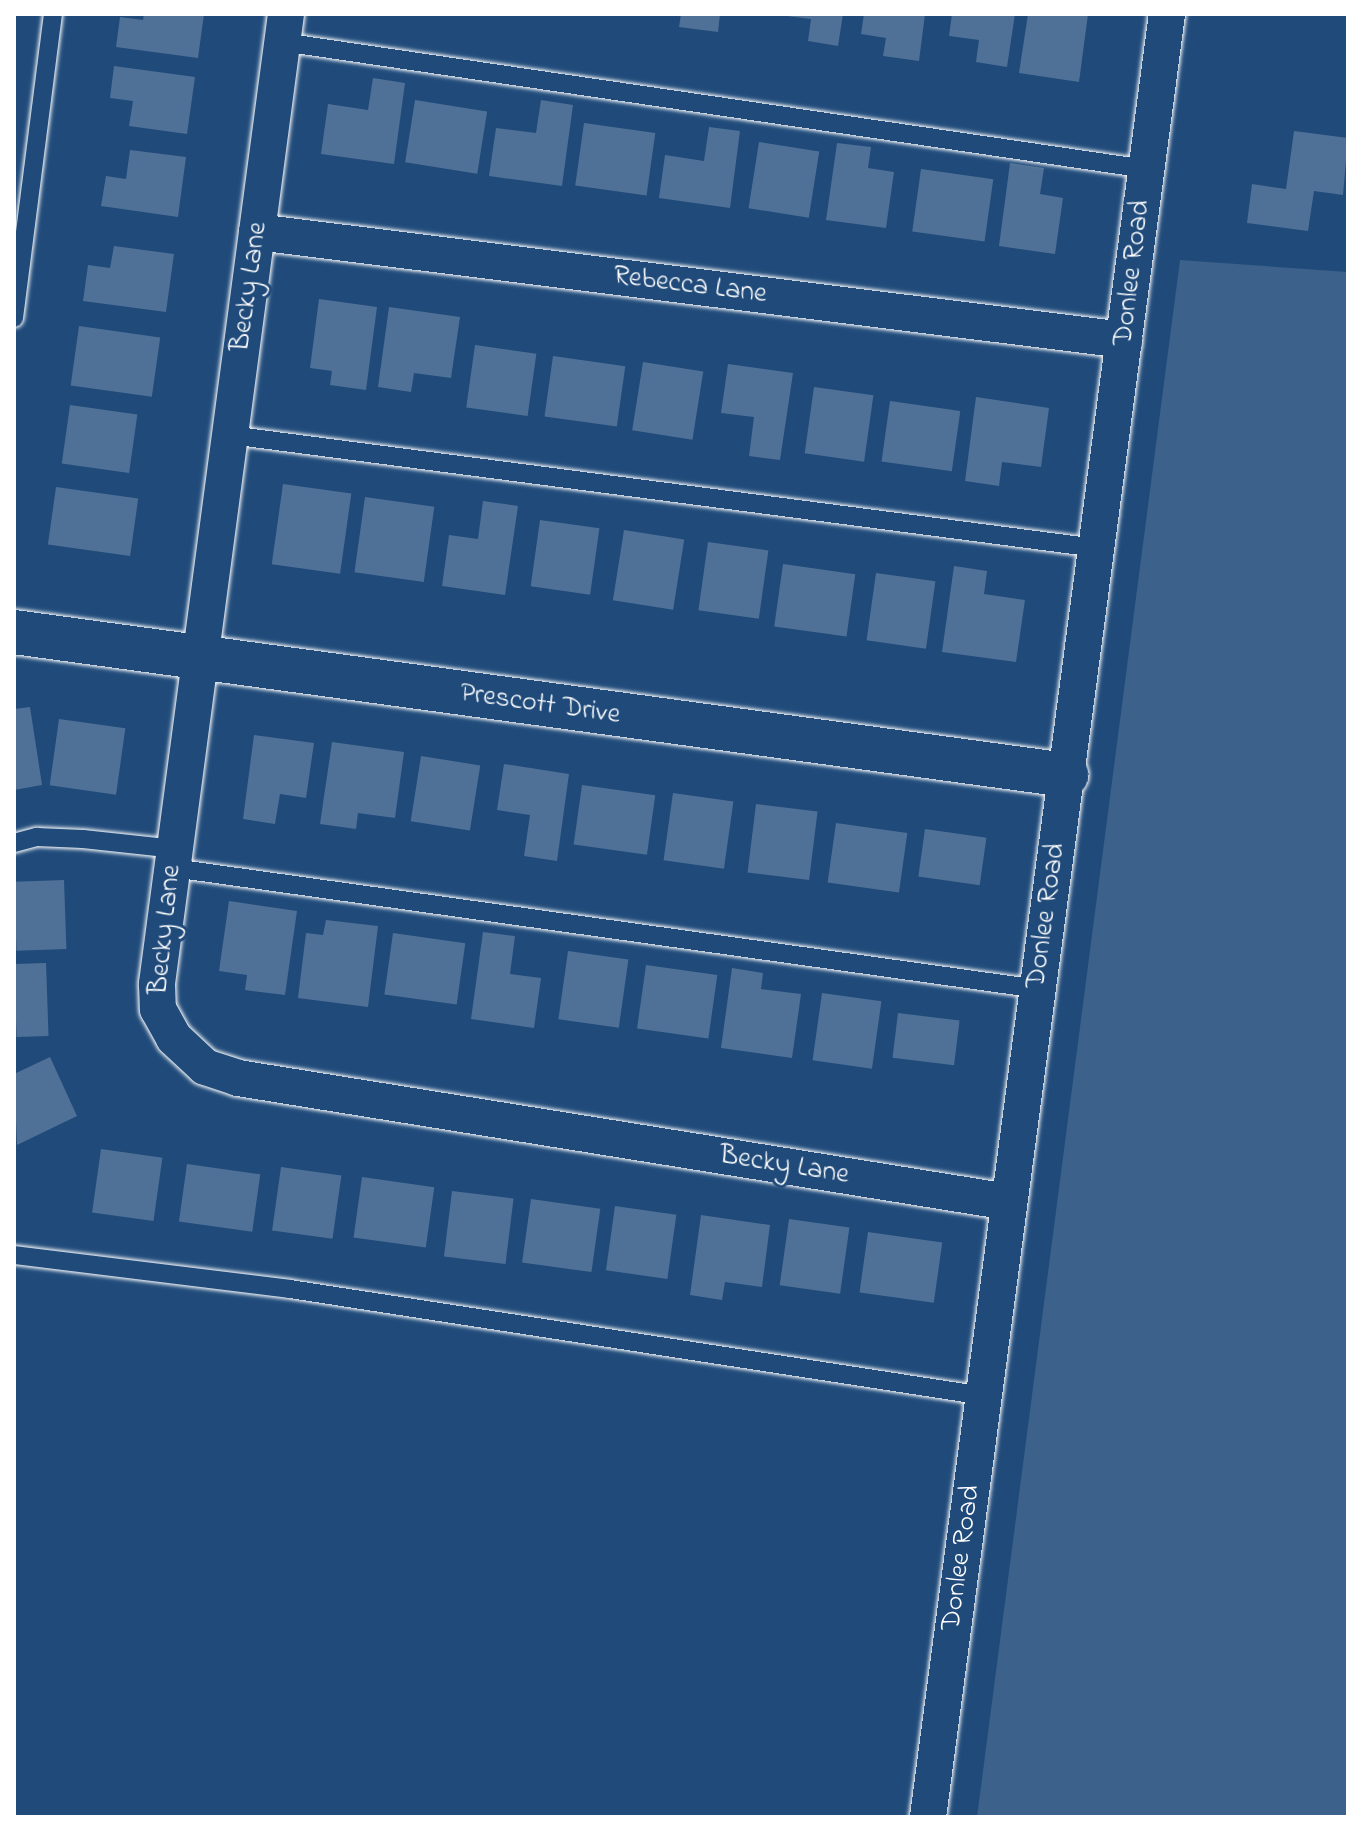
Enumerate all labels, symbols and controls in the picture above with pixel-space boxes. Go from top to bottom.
street label: Donlee Road [1107,198,1159,348]
street label: Becky Lane [224,220,276,354]
street label: Rebecca Lane [611,260,769,312]
street label: Prescott Drive [458,677,622,733]
street label: Donlee Road [1020,841,1074,991]
street label: Becky Lane [142,863,190,997]
street label: Becky Lane [717,1139,851,1193]
street label: Donlee Road [935,1483,989,1633]

